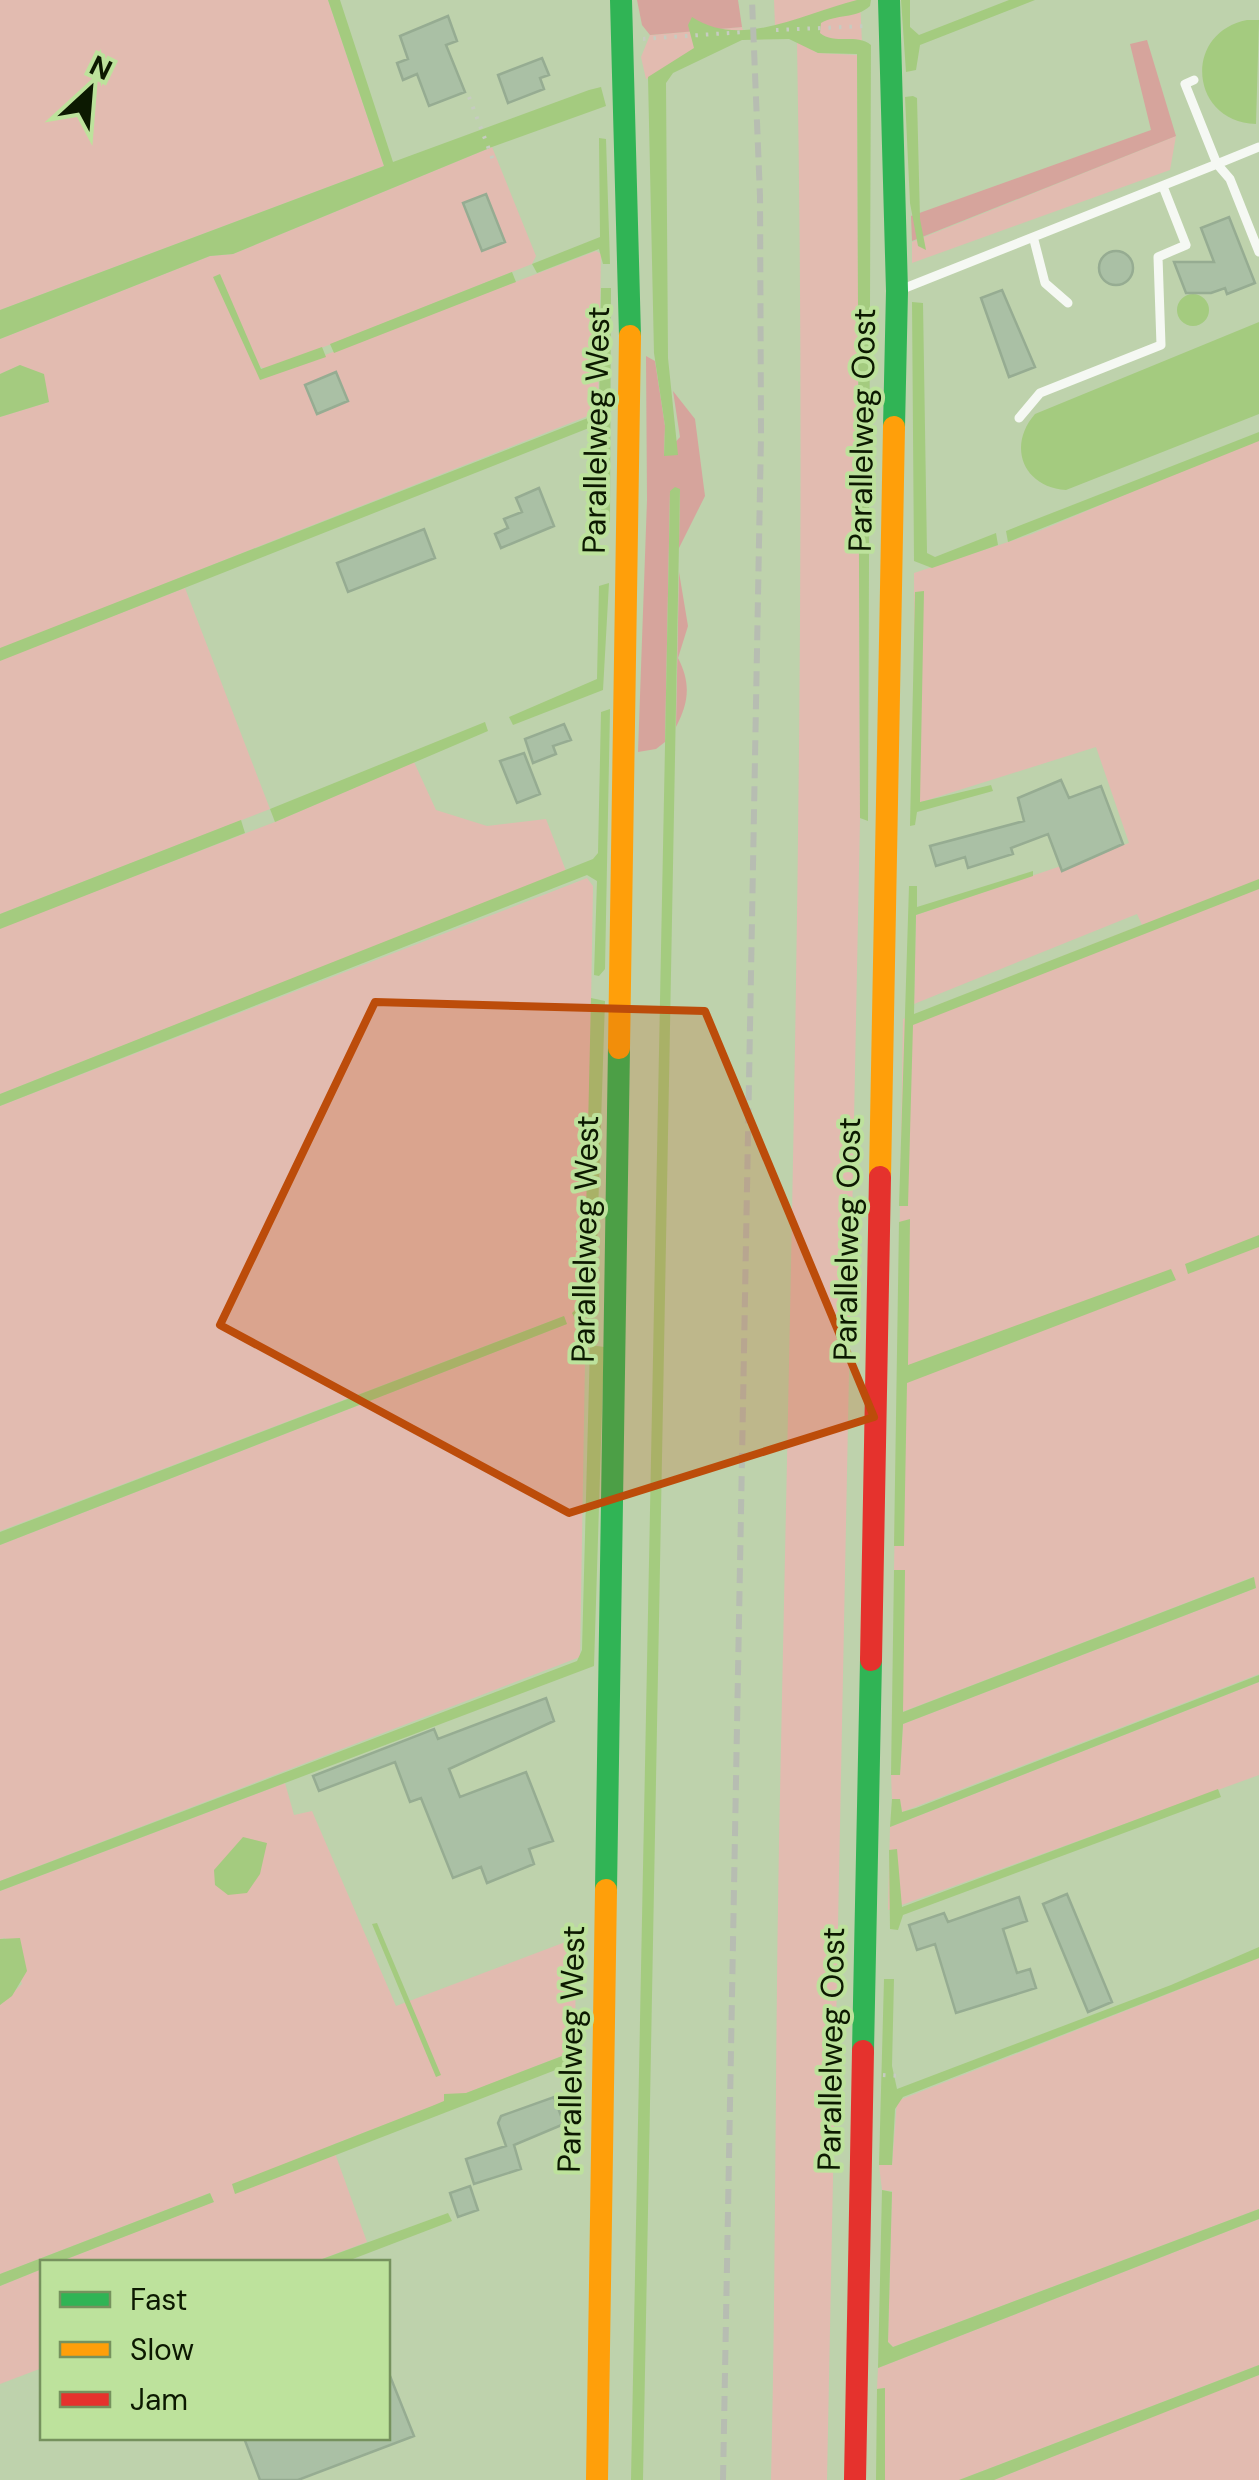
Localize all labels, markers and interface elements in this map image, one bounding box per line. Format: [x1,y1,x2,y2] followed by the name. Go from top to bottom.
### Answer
[40,40,140,140] north arrow
[83,47,118,89] text: N
[573,306,619,554] street label: Parallelweg West
[839,308,885,552] street label: Parallelweg Oost
[562,1115,608,1363] street label: Parallelweg West
[824,1117,870,1361] street label: Parallelweg Oost
[548,1925,594,2173] street label: Parallelweg West
[808,1927,854,2171] street label: Parallelweg Oost
[40,2260,390,2440] legend
[130,2280,188,2319] text: Fast
[130,2330,194,2369] text: Slow
[130,2380,188,2419] text: Jam

